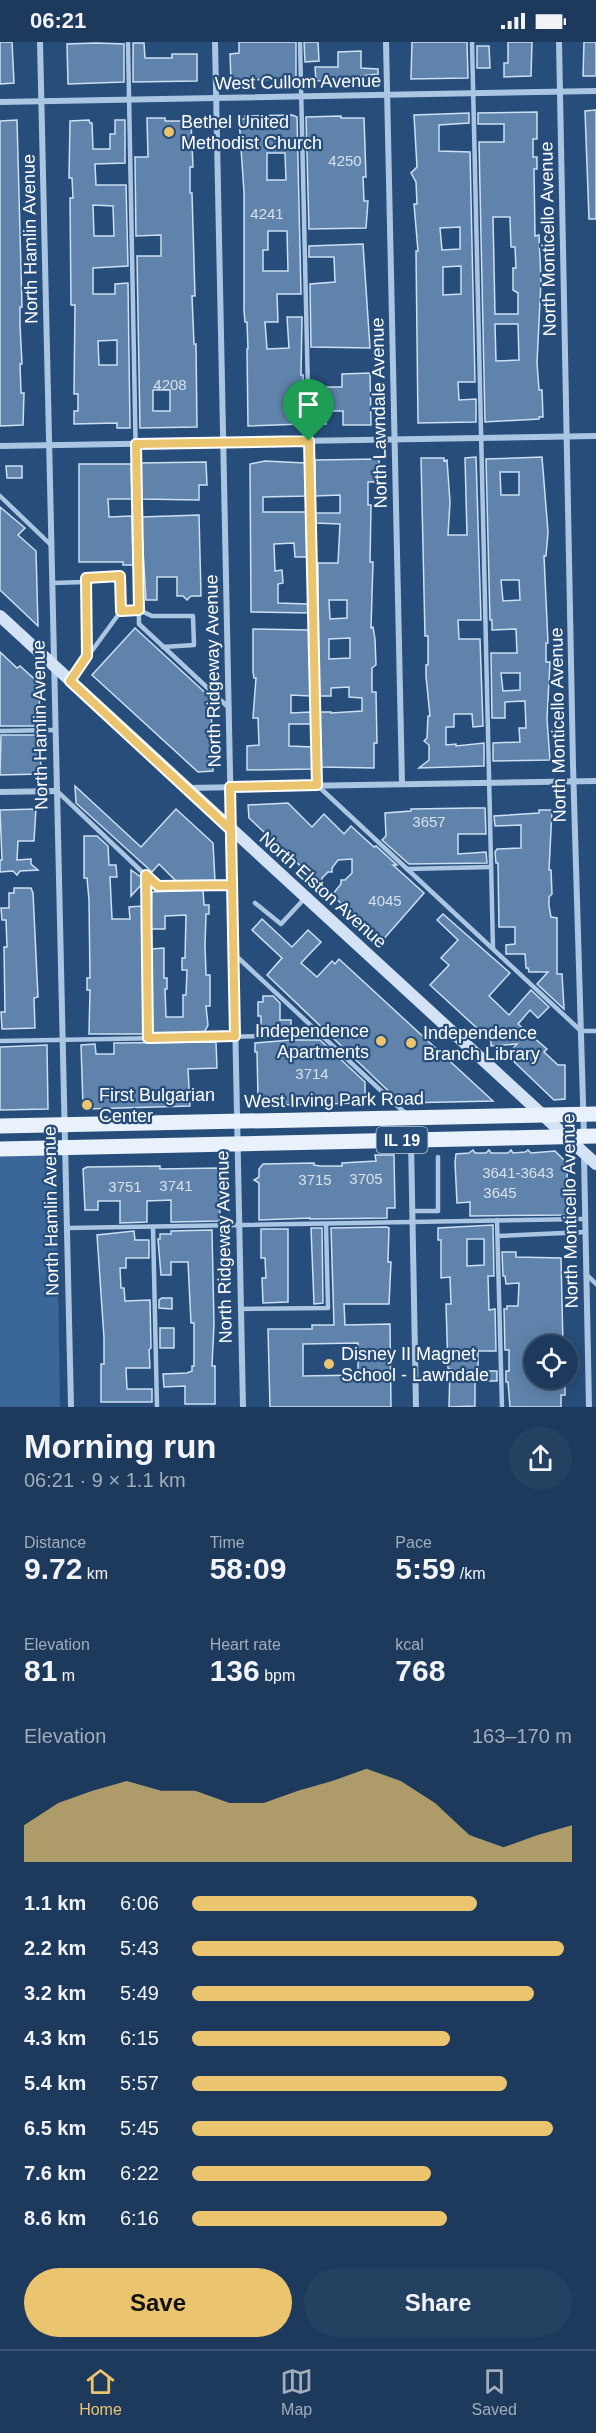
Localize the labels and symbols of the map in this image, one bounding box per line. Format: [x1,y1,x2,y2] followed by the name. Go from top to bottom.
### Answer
[215,71,381,93] street label: West Cullom Avenue
[181,112,322,153] place label: Bethel United Methodist Church
[162,125,176,139] marker: Bethel United Methodist Church
[536,141,560,337] street label: North Monticello Avenue
[328,152,362,169] house number: 4250
[19,154,41,324] street label: North Hamlin Avenue
[250,205,284,222] house number: 4241
[367,317,391,509] street label: North Lawndale Avenue
[153,376,187,393] house number: 4208
[283,379,334,441] pin
[201,574,225,768] street label: North Ridgeway Avenue
[546,627,570,823] street label: North Monticello Avenue
[29,640,51,810] street label: North Hamlin Avenue
[412,813,446,830] house number: 3657
[255,828,391,952] street label: North Elston Avenue
[368,892,402,909] house number: 4045
[255,1021,369,1062] place label: Independence Apartments
[423,1023,540,1064] place label: Independence Branch Library
[374,1034,388,1048] marker: Independence Apartments
[404,1036,418,1050] marker: Independence Branch Library
[295,1065,329,1082] house number: 3714
[99,1085,215,1126] place label: First Bulgarian Center
[244,1088,424,1112] street label: West Irving Park Road
[80,1098,94,1112] marker: First Bulgarian Center
[558,1113,582,1309] street label: North Monticello Avenue
[40,1126,62,1296] street label: North Hamlin Avenue
[376,1127,428,1153] road number: IL 19
[212,1150,236,1344] street label: North Ridgeway Avenue
[482,1164,554,1181] house number: 3641-3643
[349,1170,383,1187] house number: 3705
[298,1171,332,1188] house number: 3715
[159,1177,193,1194] house number: 3741
[108,1178,142,1195] house number: 3751
[483,1184,517,1201] house number: 3645
[341,1344,489,1385] place label: Disney II Magnet School - Lawndale
[322,1357,336,1371] marker: Disney II Magnet School - Lawndale

